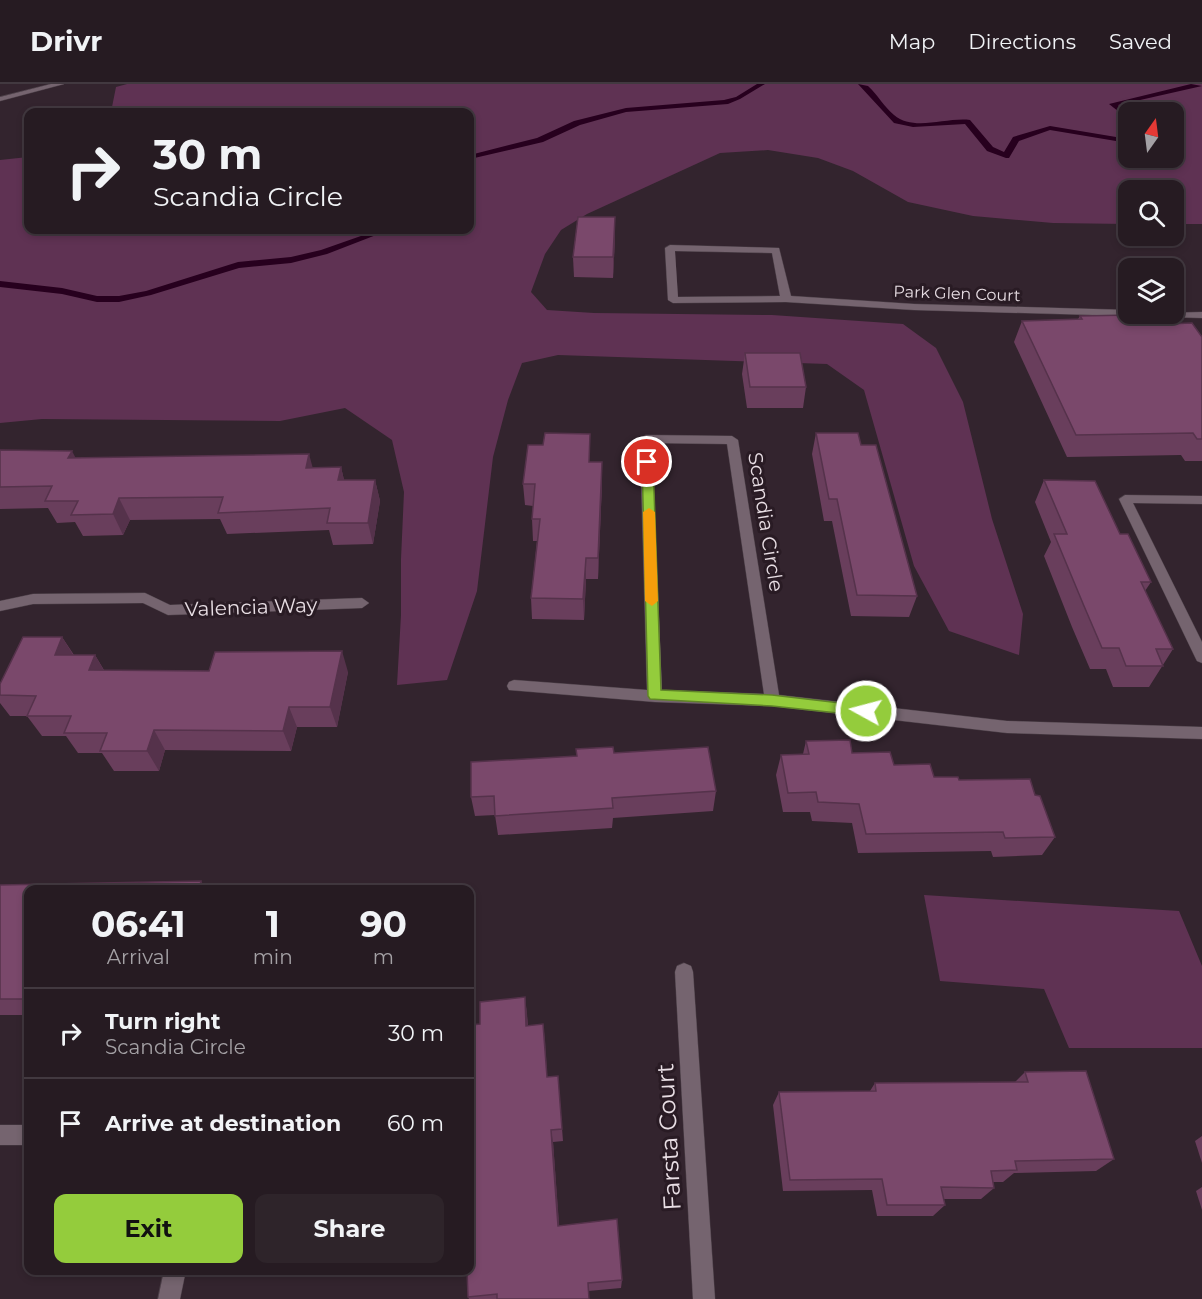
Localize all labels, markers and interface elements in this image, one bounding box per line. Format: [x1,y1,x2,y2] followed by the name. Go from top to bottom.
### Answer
[30,24,102,58] text: Drivr
[889,29,935,54] text: Map
[968,29,1076,54] text: Directions
[1109,29,1172,54] text: Saved
[1118,102,1184,168] north arrow
[1118,102,1184,324] map controls
[153,128,262,180] text: 30 m
[54,132,132,210] icon: right
[153,180,343,213] text: Scandia Circle
[1118,180,1184,246] button: search
[1118,258,1184,324] button: layers
[893,282,1021,305] street label: Park Glen Court
[621,436,672,487] pin
[630,445,663,478] icon: arrive
[743,451,789,593] street label: Scandia Circle
[184,593,318,621] street label: Valencia Way
[834,679,898,743] position arrow
[91,902,186,946] text: 06:41
[266,902,280,946] text: 1
[360,902,407,946] text: 90
[107,945,170,969] text: Arrival
[253,945,293,969] text: min
[373,945,394,969] text: m
[105,1008,220,1035] text: Turn right
[54,1017,87,1050] icon: right
[388,1020,444,1047] text: 30 m
[105,1035,246,1059] text: Scandia Circle
[650,1063,687,1211] street label: Farsta Court
[54,1107,87,1140] icon: arrive
[105,1110,341,1137] text: Arrive at destination
[387,1110,444,1137] text: 60 m
[54,1194,243,1263] button: Exit
[255,1194,444,1263] button: Share

